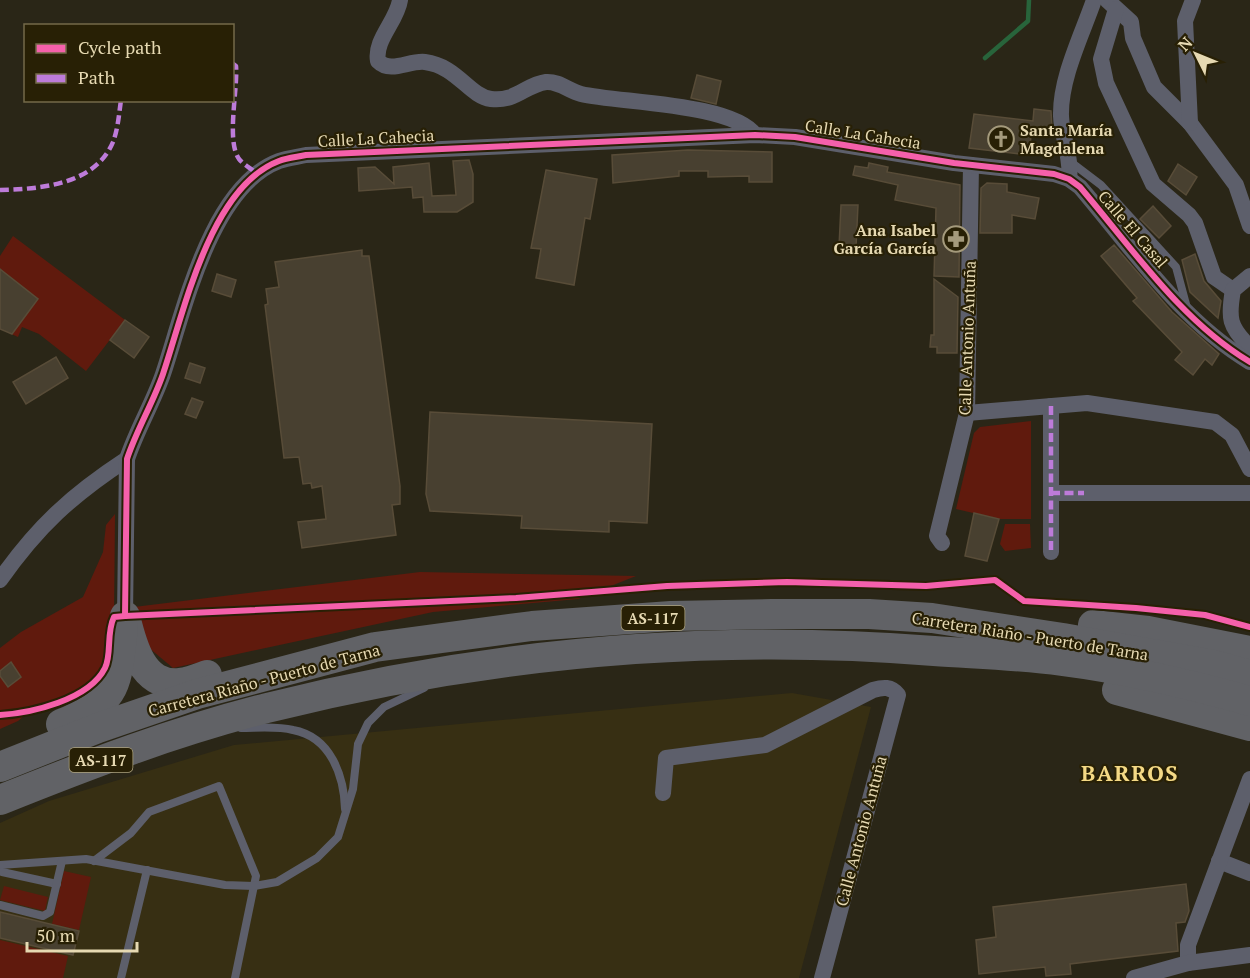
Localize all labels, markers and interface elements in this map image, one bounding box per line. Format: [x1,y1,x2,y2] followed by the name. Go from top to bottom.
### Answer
[24,24,234,102] legend
[1166,24,1226,84] north arrow
[1173,32,1197,56] text: N
[78,35,162,59] text: Cycle path
[78,65,115,89] text: Path
[804,114,922,154] street label: Calle La Cahecia
[1020,119,1113,159] place label: Santa María Magdalena
[317,124,435,152] street label: Calle La Cahecia
[986,124,1016,154] church icon: Santa María Magdalena
[1093,185,1173,273] street label: Calle El Casal
[833,219,936,259] place label: Ana Isabel García García
[941,224,971,254] pharmacy icon: Ana Isabel García García
[953,260,981,416] street label: Calle Antonio Antuña
[622,606,684,630] road number: AS-117
[910,606,1150,666] street label: Carretera Riaño - Puerto de Tarna
[146,638,382,722] street label: Carretera Riaño - Puerto de Tarna
[70,748,132,772] road number: AS-117
[830,753,892,909] street label: Calle Antonio Antuña
[1081,758,1179,787] district label: BARROS
[27,915,136,953] scale bar
[36,923,76,947] text: 50 m

